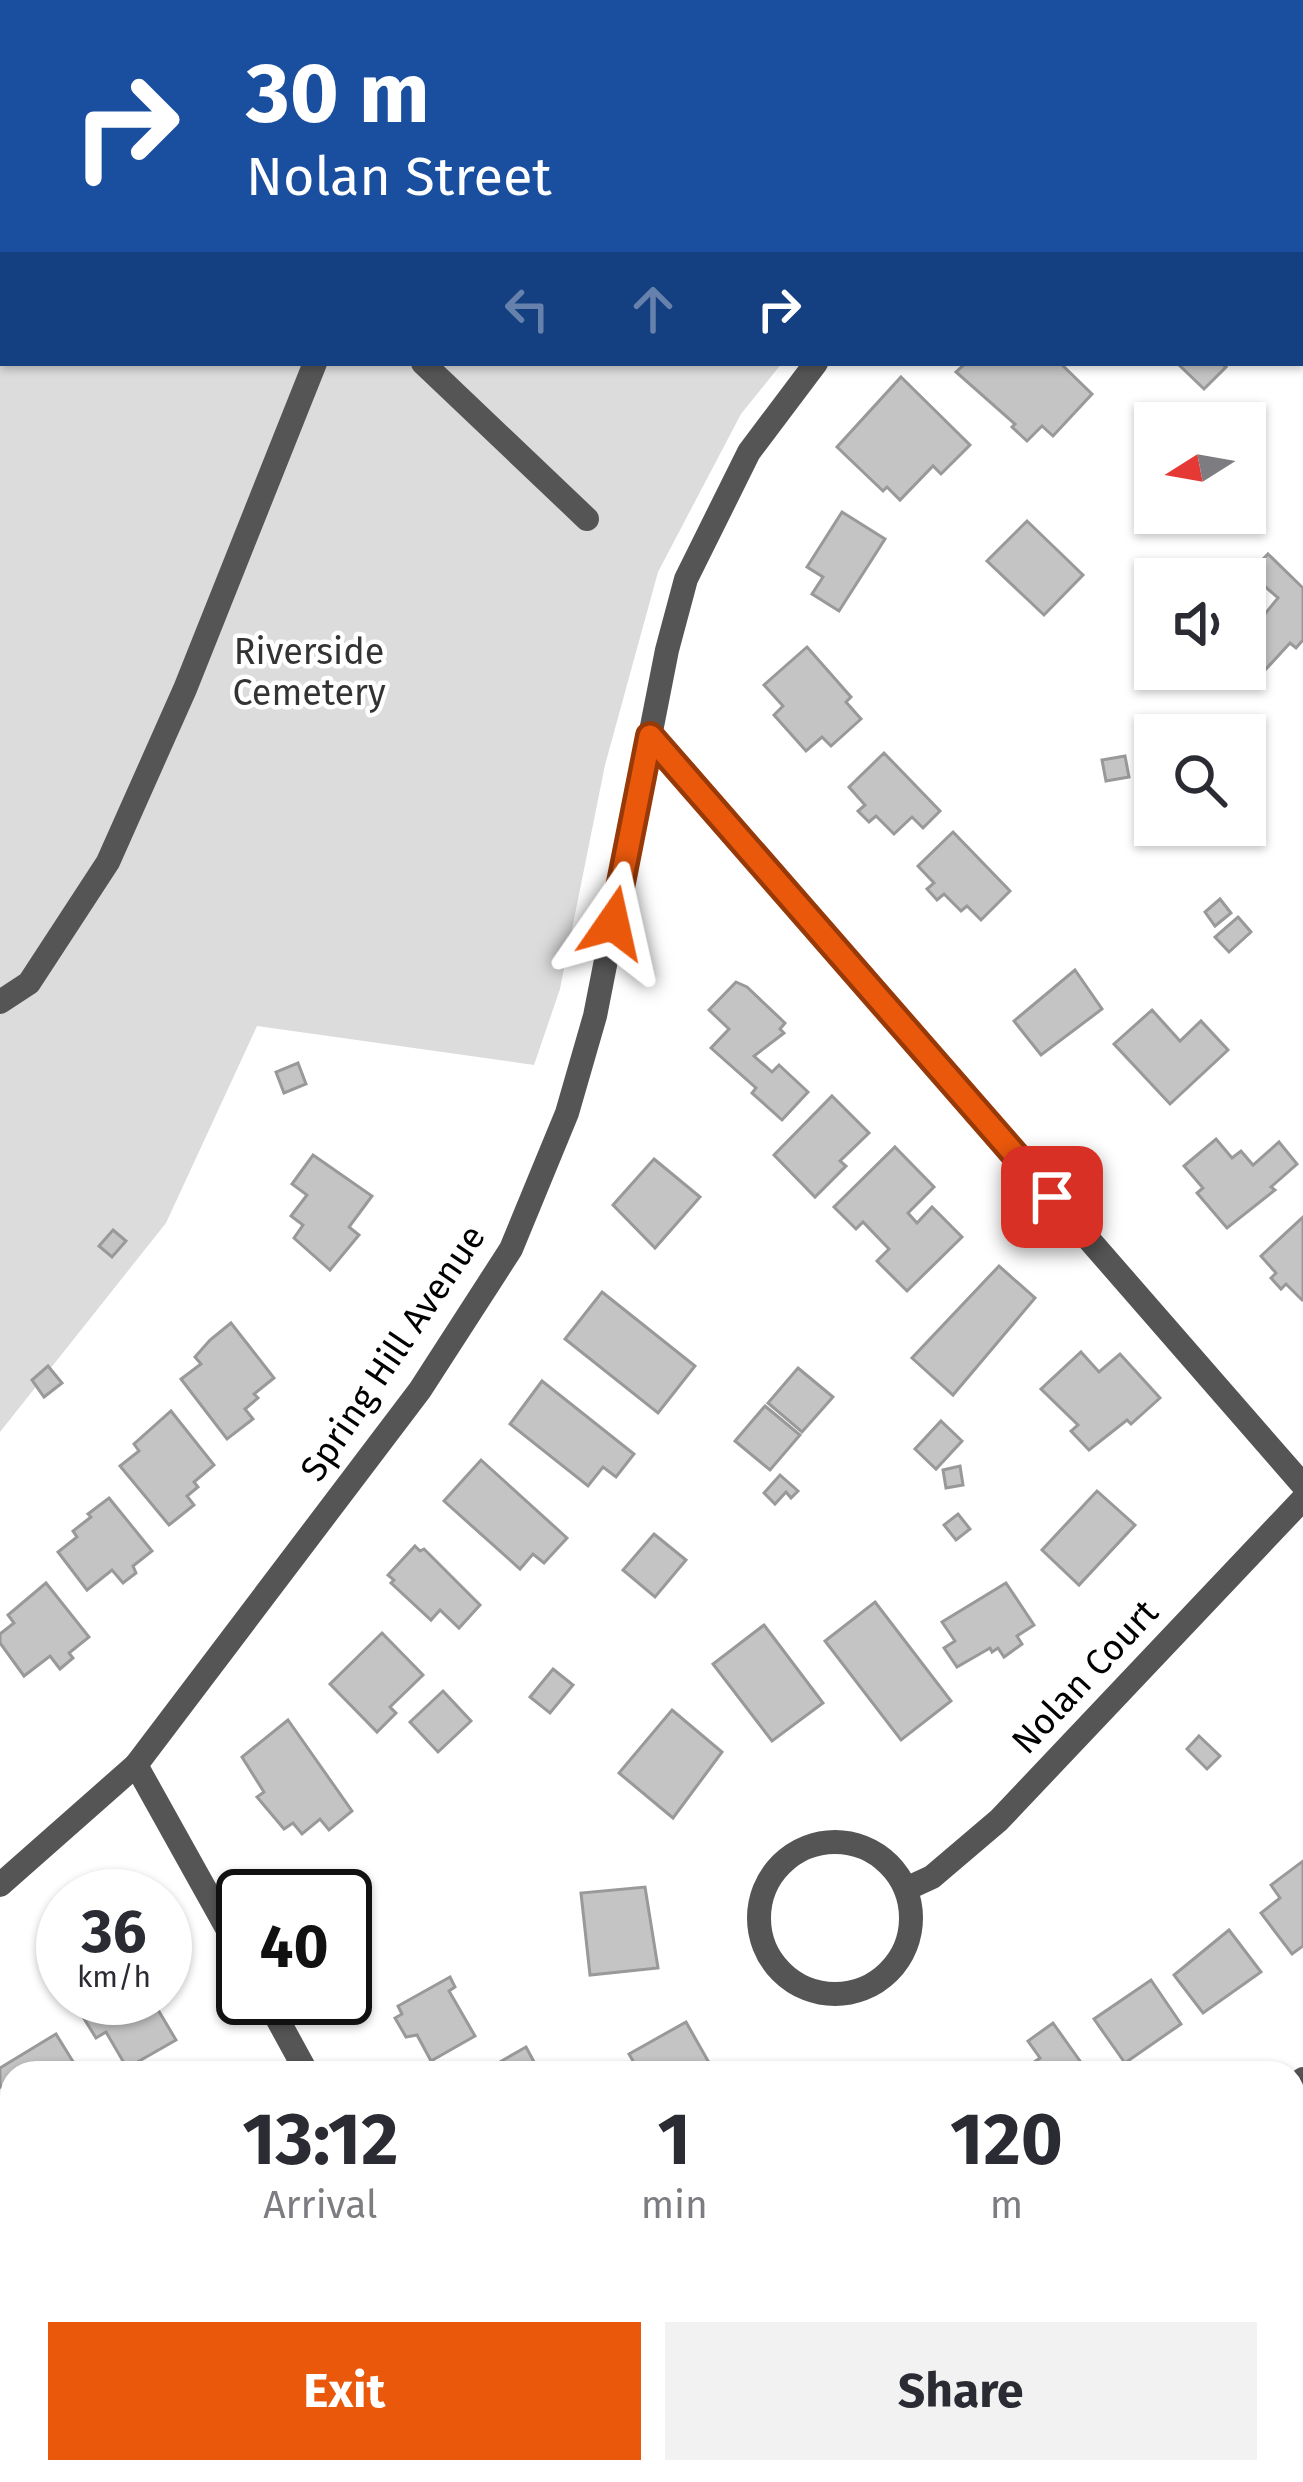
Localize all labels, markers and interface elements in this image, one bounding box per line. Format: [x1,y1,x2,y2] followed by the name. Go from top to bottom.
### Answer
[246,43,430,144] text: 30 m
[48,48,204,204] icon: right
[246,145,552,209] text: Nolan Street
[494,276,560,342] icon: left
[620,276,686,342] icon: ahead
[746,276,812,342] icon: right
[1134,402,1266,534] north arrow
[1134,402,1266,846] map controls
[1134,558,1266,690] button: sound
[232,630,386,715] park label: Riverside Cemetery
[1134,714,1266,846] button: search
[550,860,676,986] position arrow
[1001,1146,1103,1248] pin
[1019,1164,1085,1230] icon: arrive
[291,1217,495,1489] street label: Spring Hill Avenue
[1003,1591,1167,1763] street label: Nolan Court
[216,1869,372,2025] speed limit sign: 40
[81,1896,147,1968] text: 36
[77,1959,151,1995] text: km/h
[242,2097,398,2183] text: 13:12
[658,2097,691,2183] text: 1
[950,2097,1063,2183] text: 120
[263,2182,377,2228] text: Arrival
[641,2182,708,2228] text: min
[990,2182,1023,2228] text: m
[48,2322,641,2460] button: Exit
[665,2322,1257,2460] button: Share

